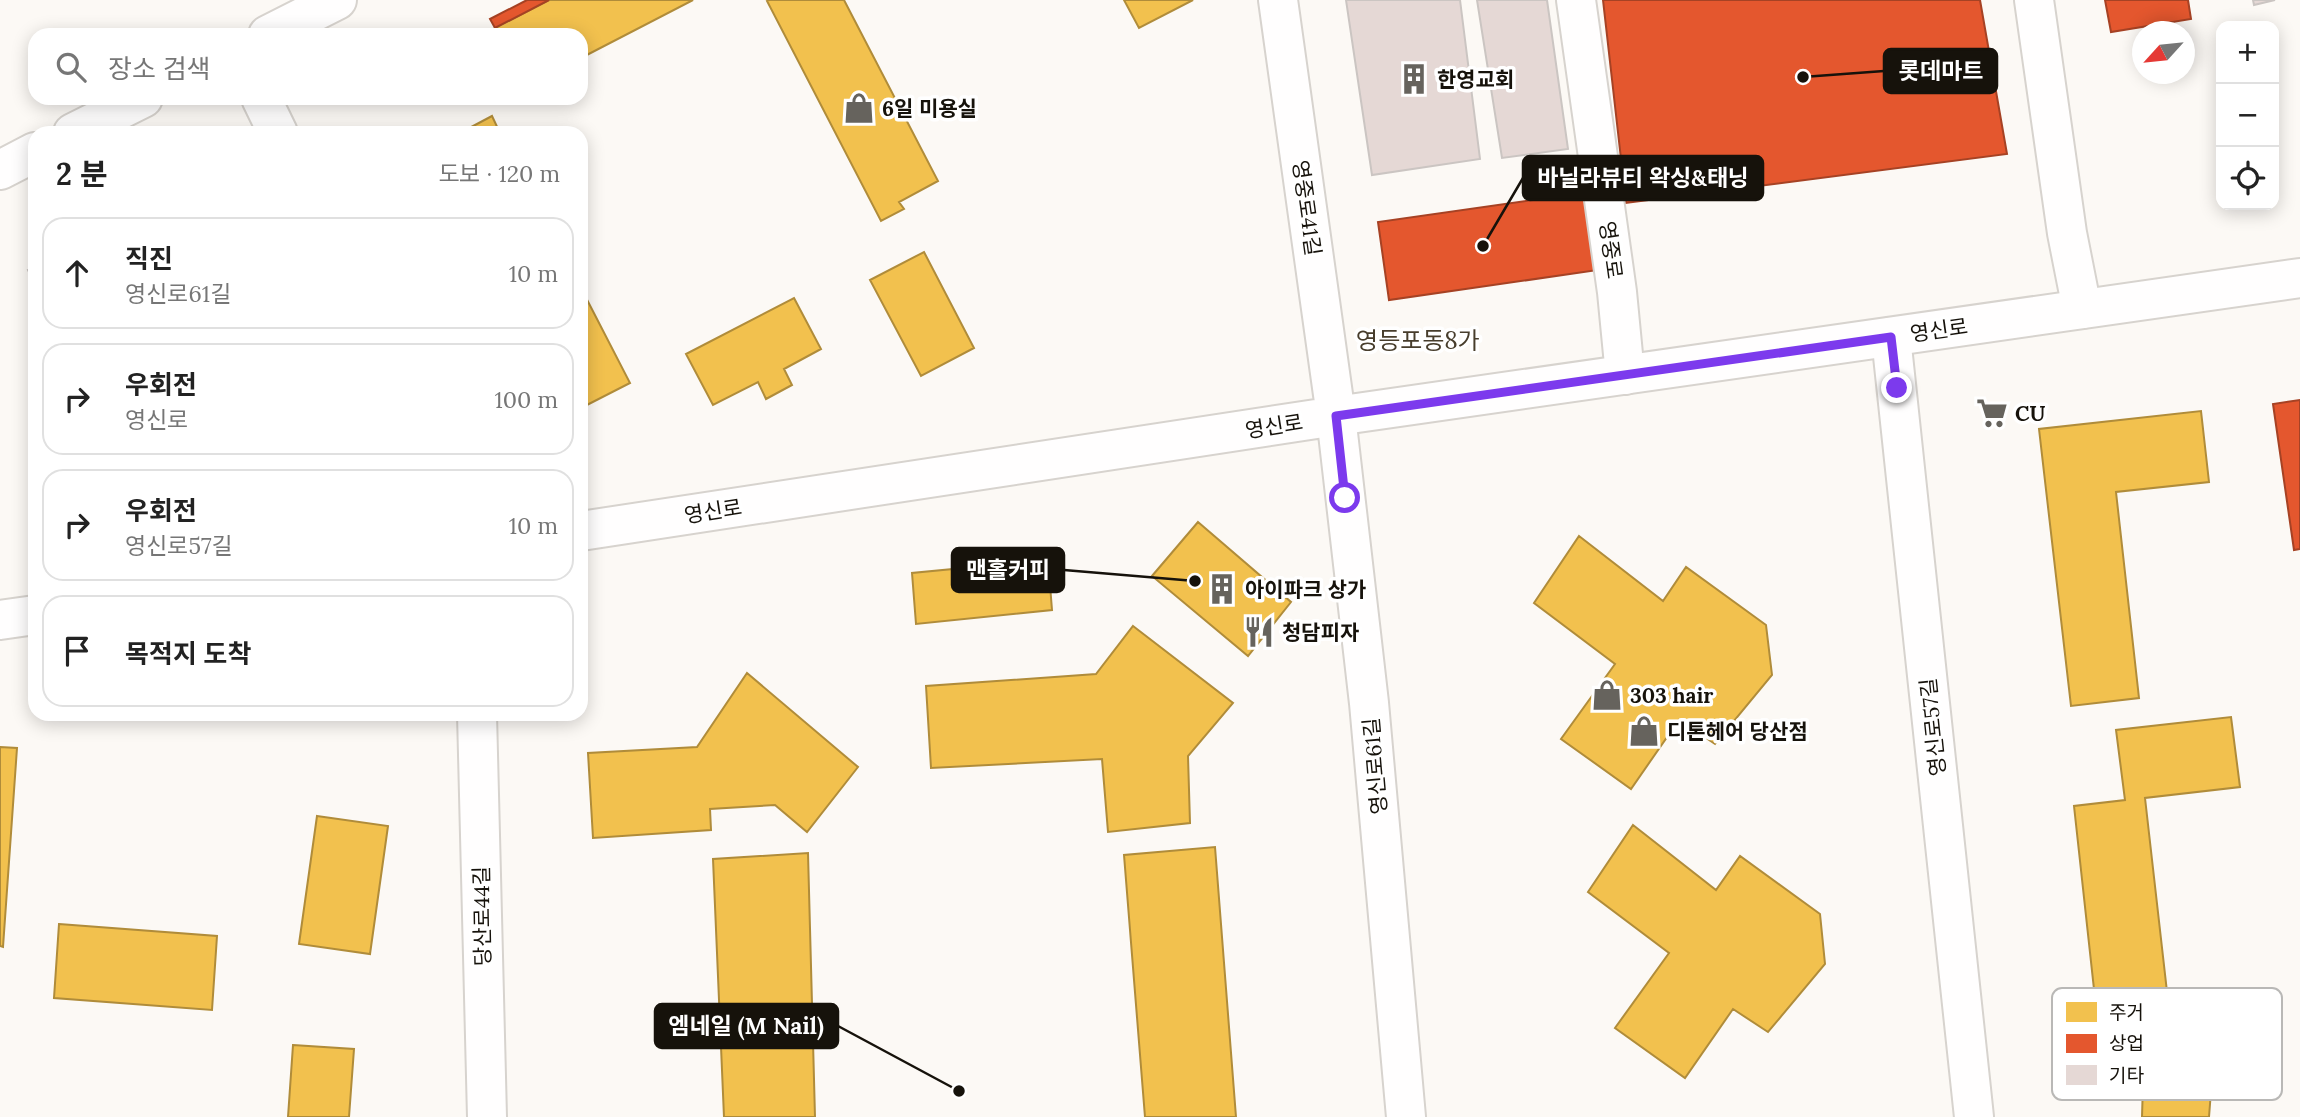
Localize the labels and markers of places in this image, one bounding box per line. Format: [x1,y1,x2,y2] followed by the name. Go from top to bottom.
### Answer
[1884,49,1997,93] callout: 롯데마트
[1397,62,1431,96] building icon: 한영교회
[1437,66,1514,93] place label: 한영교회
[842,91,876,125] shop icon: 6일 미용실
[882,95,977,122] place label: 6일 미용실
[1523,156,1763,200] callout: 바닐라뷰티 왁싱&태닝
[1975,396,2009,430] supermarket icon: CU
[2015,400,2045,427] place label: CU
[952,548,1064,592] callout: 맨홀커피
[1205,572,1239,606] building icon: 아이파크 상가
[1245,576,1366,603] place label: 아이파크 상가
[1242,615,1276,649] restaurant icon: 청담피자
[1282,619,1359,646] place label: 청담피자
[1590,678,1624,712] shop icon: 303 hair
[1630,682,1713,709] place label: 303 hair
[1627,714,1661,748] shop icon: 디톤헤어 당산점
[1667,718,1808,745] place label: 디톤헤어 당산점
[655,1004,838,1048] callout: 엠네일 (M Nail)

